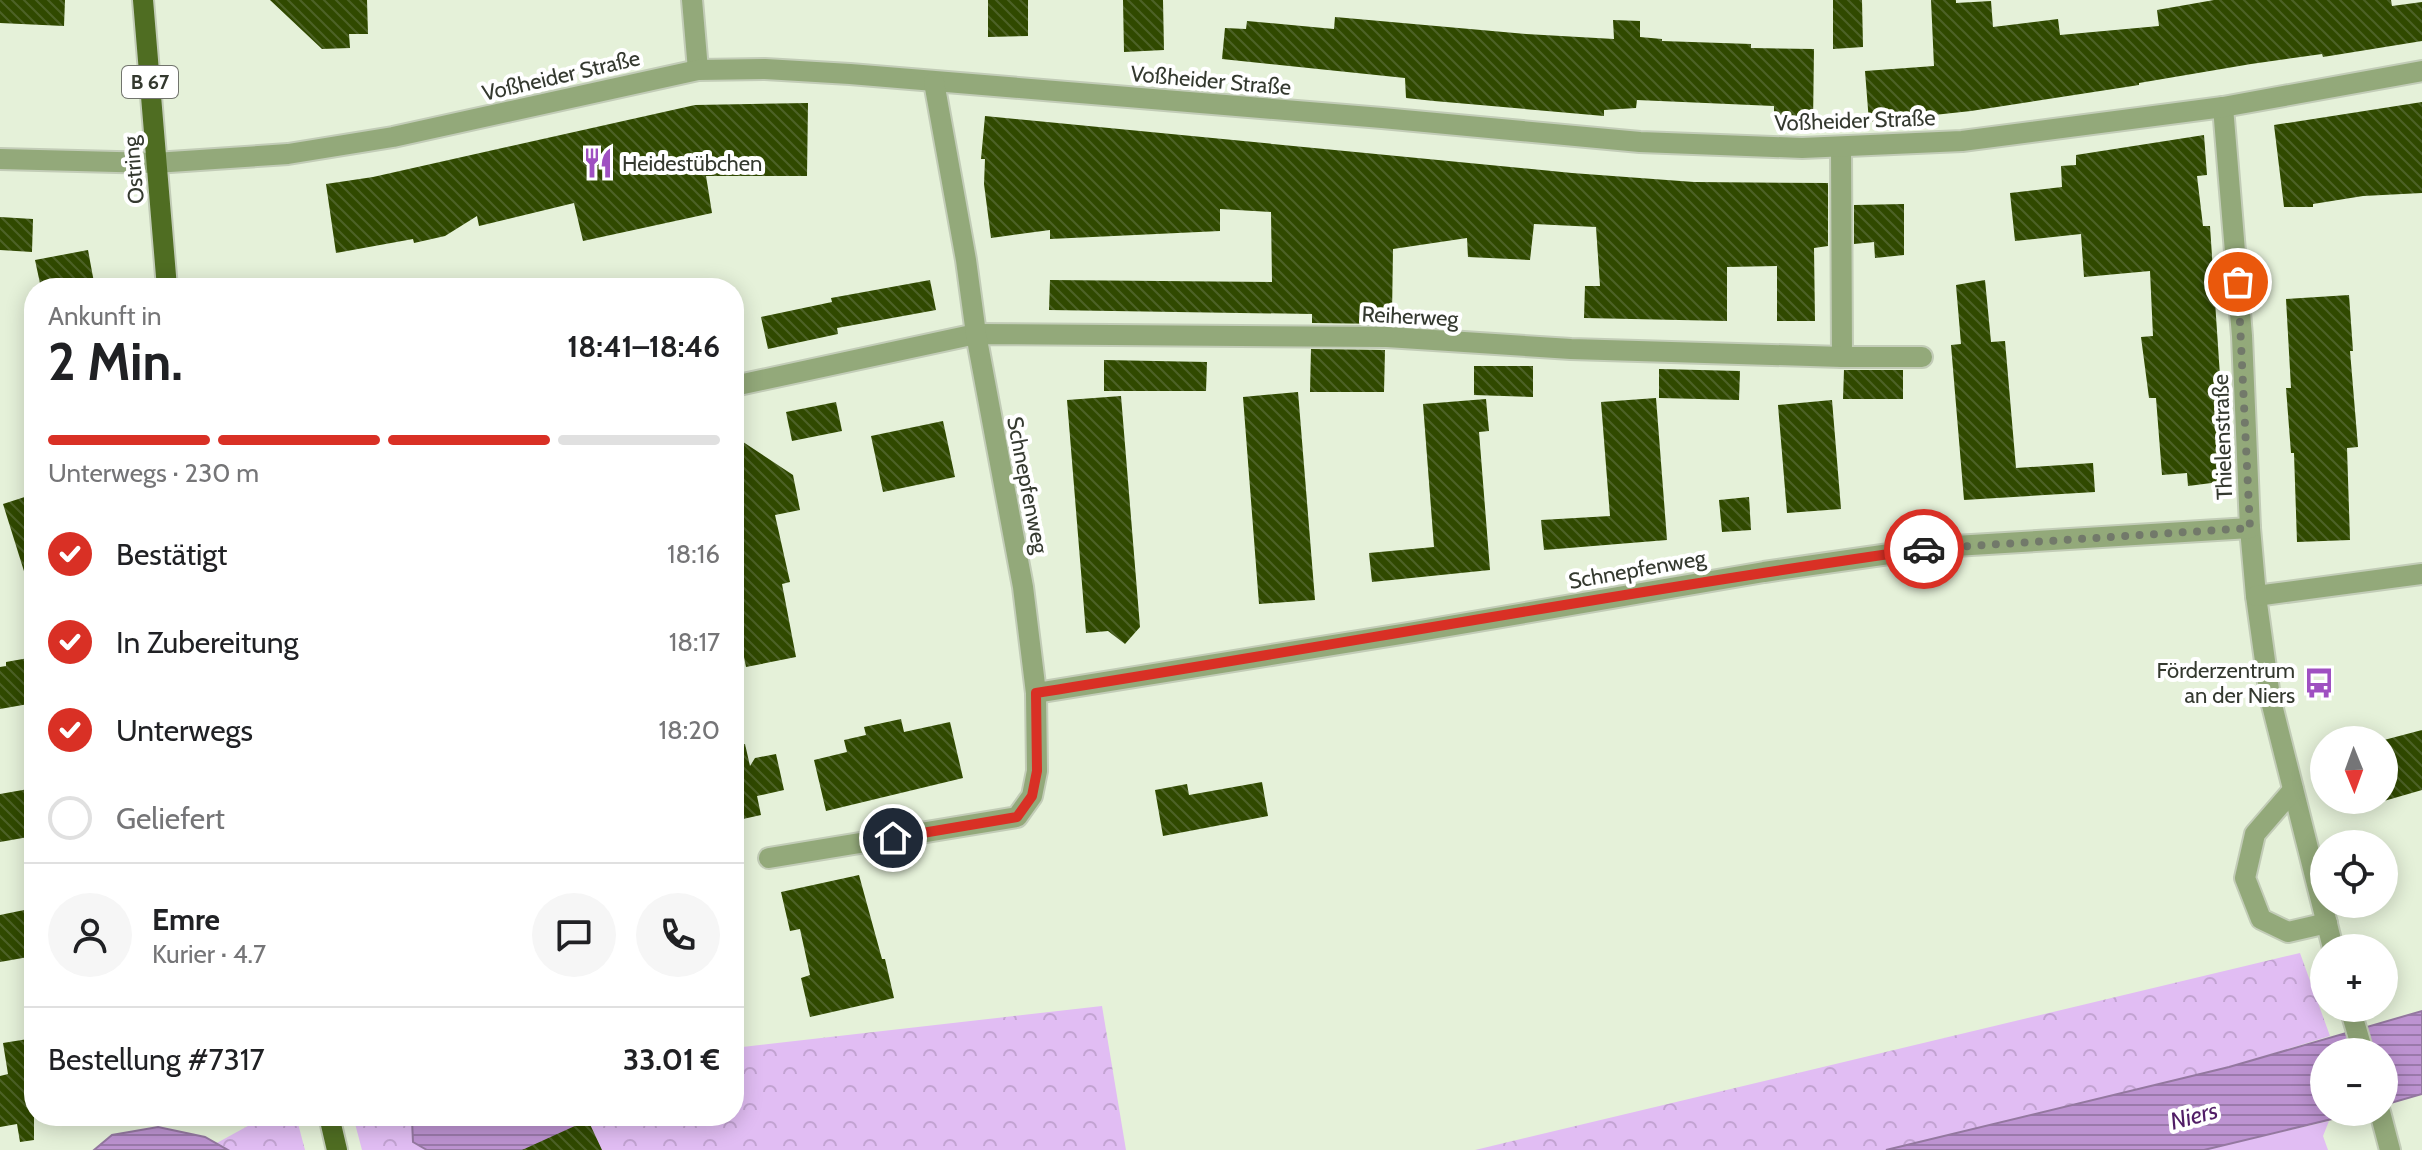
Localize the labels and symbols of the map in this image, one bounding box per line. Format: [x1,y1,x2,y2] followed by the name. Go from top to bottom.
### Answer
[480,44,643,107] street label: Voßheider Straße
[1130,60,1292,101] street label: Voßheider Straße
[122,66,178,98] road number: B 67
[1774,104,1936,137] street label: Voßheider Straße
[117,134,150,205] street label: Ostring
[581,146,615,180] restaurant icon: Heidestübchen
[622,150,762,177] place label: Heidestübchen
[2204,248,2272,316] pin
[1361,300,1460,333] street label: Reiherweg
[2207,374,2238,500] street label: Thielenstraße
[1001,414,1054,557] street label: Schnepfenweg
[1884,509,1964,589] courier
[1566,544,1709,595] street label: Schnepfenweg
[2157,657,2295,709] place label: Förderzentrum an der Niers
[2302,666,2336,700] bus stop icon: Förderzentrum an der Niers
[2310,726,2398,814] north arrow
[859,804,927,872] pin
[2167,1095,2221,1136] water label: Niers

